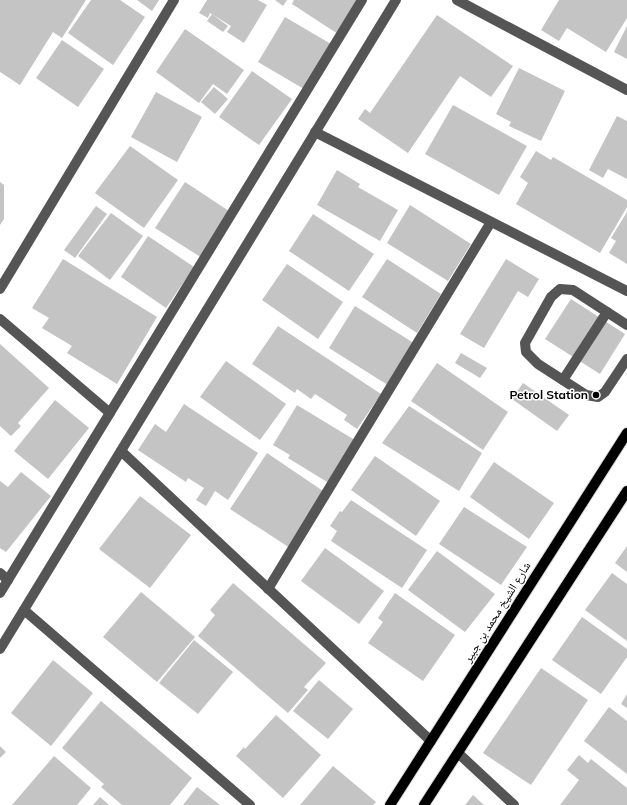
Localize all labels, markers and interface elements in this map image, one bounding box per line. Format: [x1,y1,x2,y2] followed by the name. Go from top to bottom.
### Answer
[509,387,588,402] place label: Petrol Station
[591,390,601,400] marker: Petrol Station
[459,559,535,666] street label: شارع الشيخ محمد بن جبير

